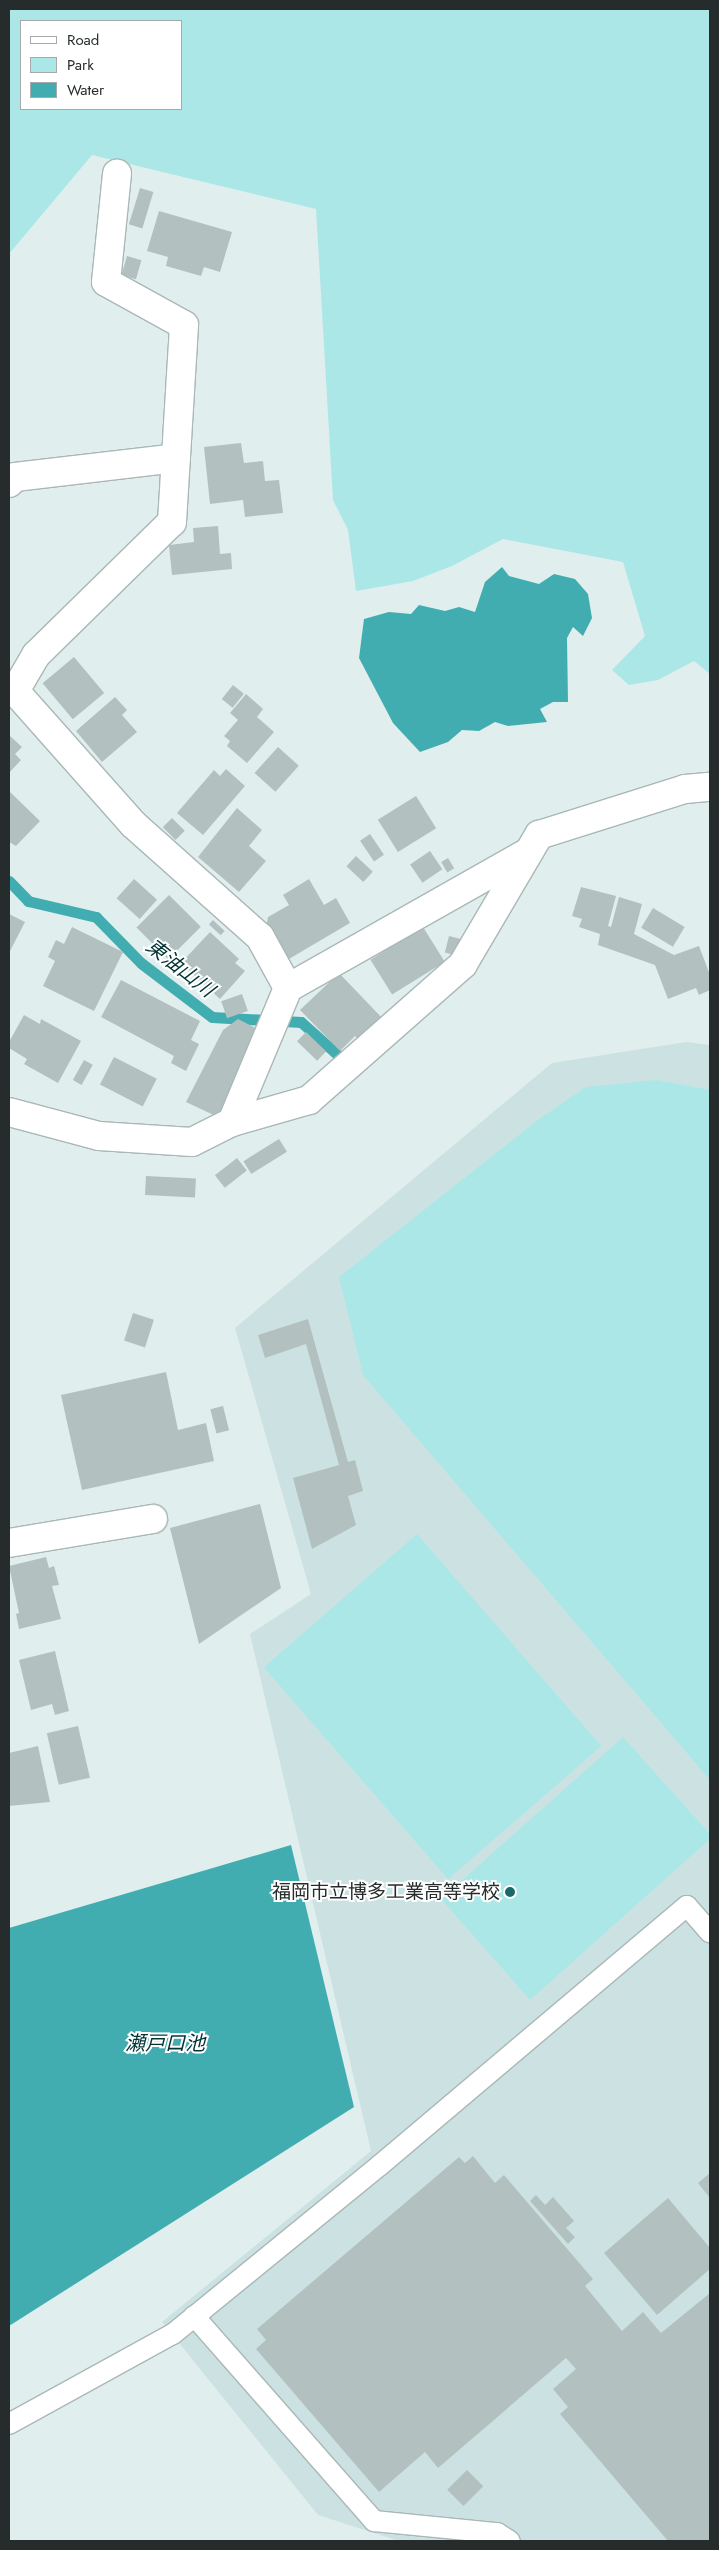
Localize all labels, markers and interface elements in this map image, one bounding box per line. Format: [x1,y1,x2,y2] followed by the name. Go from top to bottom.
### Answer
[20,20,182,110] legend
[67,29,99,51] text: Road
[67,54,94,76] text: Park
[67,79,104,101] text: Water
[141,934,219,1002] water label: 東油山川
[272,1881,500,1903] place label: 福岡市立博多工業高等学校
[504,1886,516,1898] marker: 福岡市立博多工業高等学校
[125,2031,205,2055] water label: 瀬戸口池

